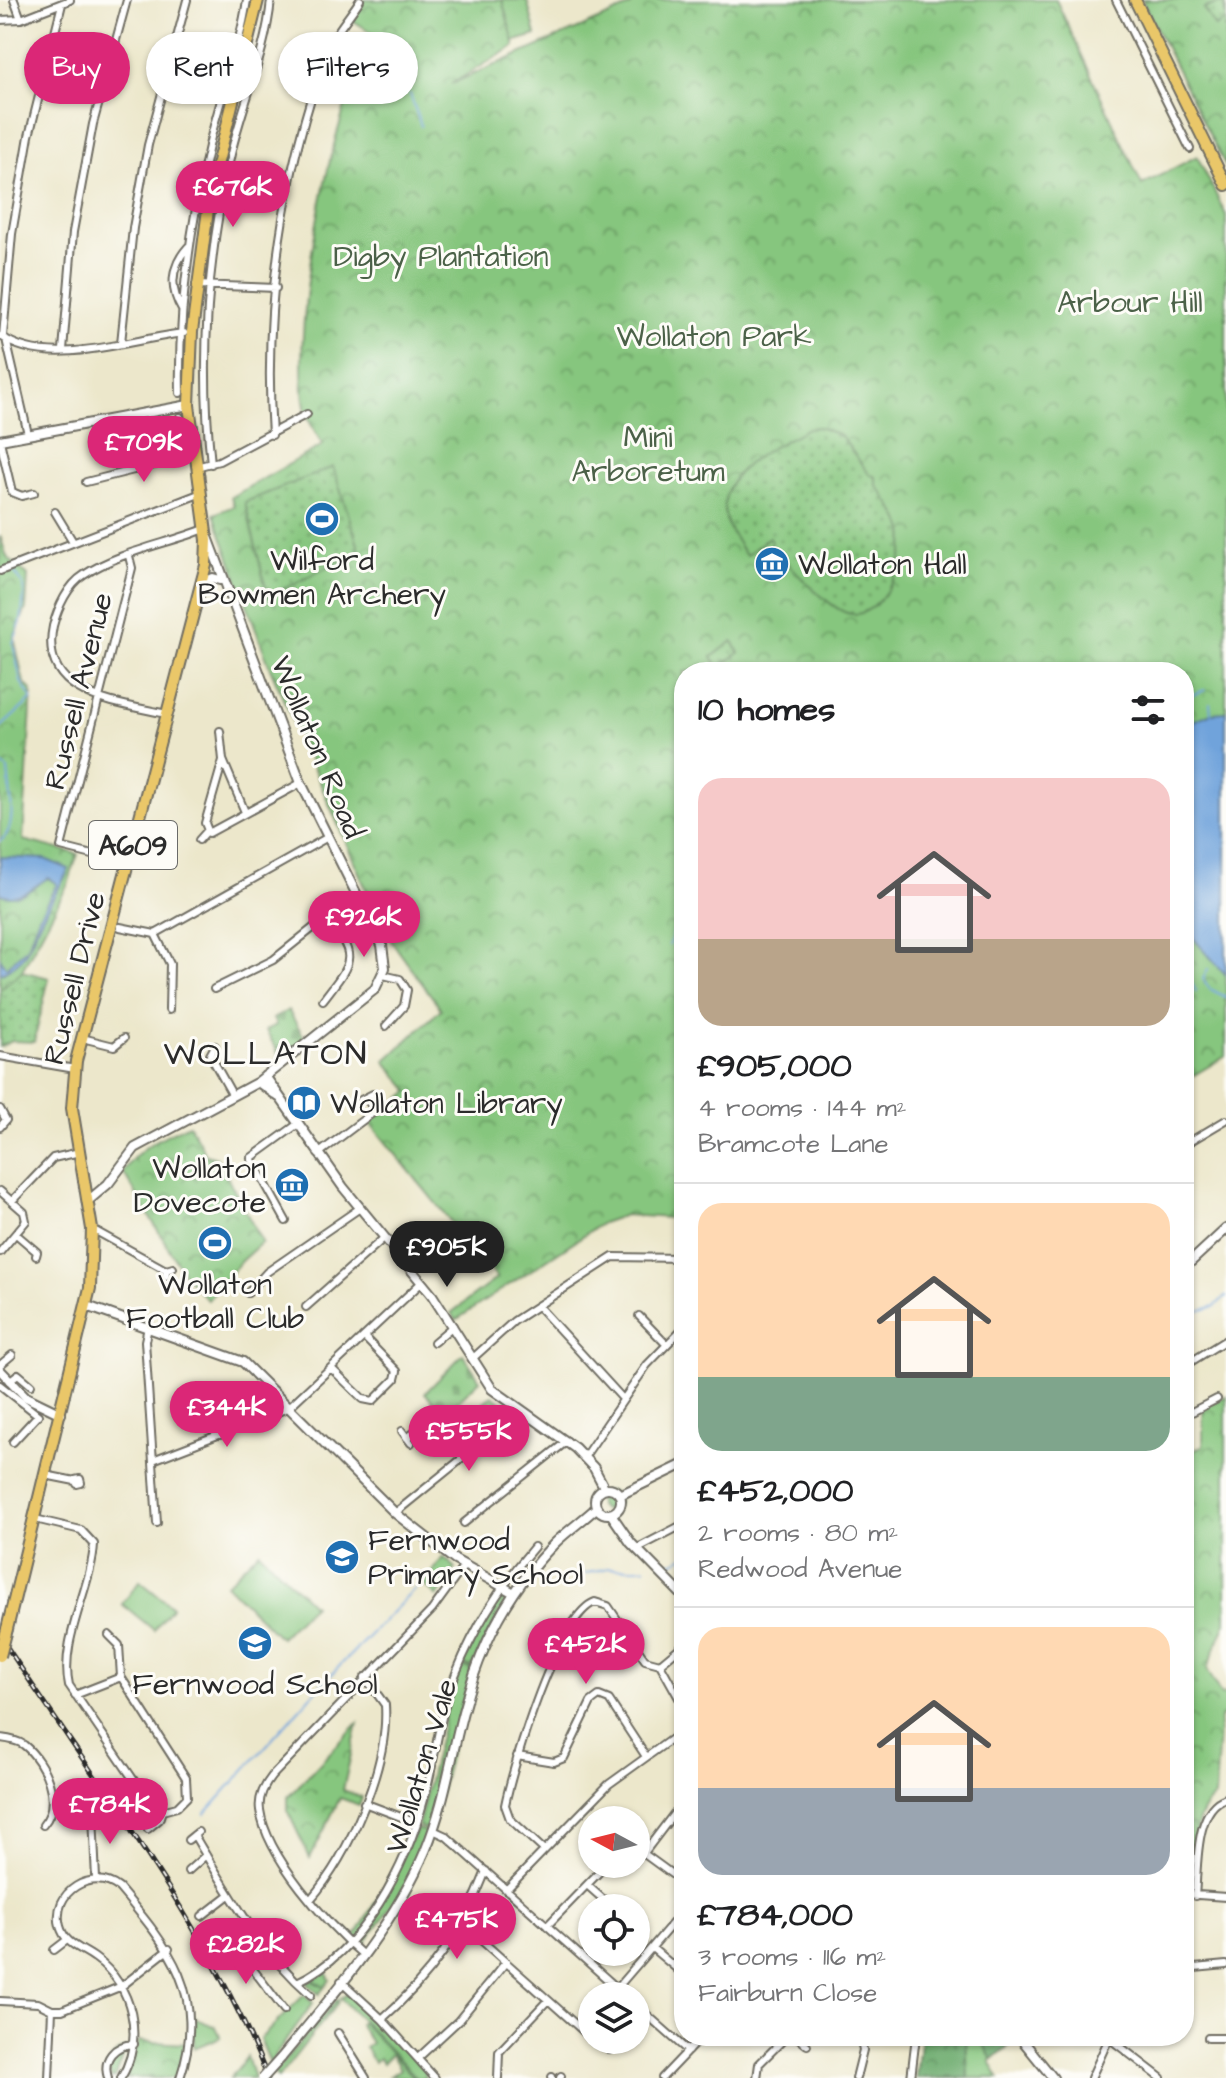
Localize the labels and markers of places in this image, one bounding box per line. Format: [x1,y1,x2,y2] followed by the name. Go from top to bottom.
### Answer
[177,161,289,229] pin: £676K
[88,416,200,484] pin: £709K
[303,500,341,538] sports icon: Wilford Bowmen Archery
[198,540,446,617] place label: Wilford Bowmen Archery
[798,544,967,586] place label: Wollaton Hall
[753,545,791,583] museum icon: Wollaton Hall
[308,891,420,959] pin: £926K
[330,1083,563,1126] place label: Wollaton Library
[285,1084,323,1122] library icon: Wollaton Library
[134,1148,266,1224] place label: Wollaton Dovecote
[273,1166,311,1204] museum icon: Wollaton Dovecote
[391,1221,503,1289] pin: £905K
[196,1224,234,1262] sports icon: Wollaton Football Club
[126,1264,304,1340] place label: Wollaton Football Club
[171,1381,283,1449] pin: £344K
[413,1405,525,1473] pin: £555K
[368,1520,583,1597] place label: Fernwood Primary School
[323,1538,361,1576] school or university icon: Fernwood Primary School
[530,1618,642,1686] pin: £452K
[236,1624,274,1662] school or university icon: Fernwood School
[132,1664,378,1706] place label: Fernwood School
[54,1778,166,1846] pin: £784K
[401,1893,513,1961] pin: £475K
[190,1918,302,1986] pin: £282K

